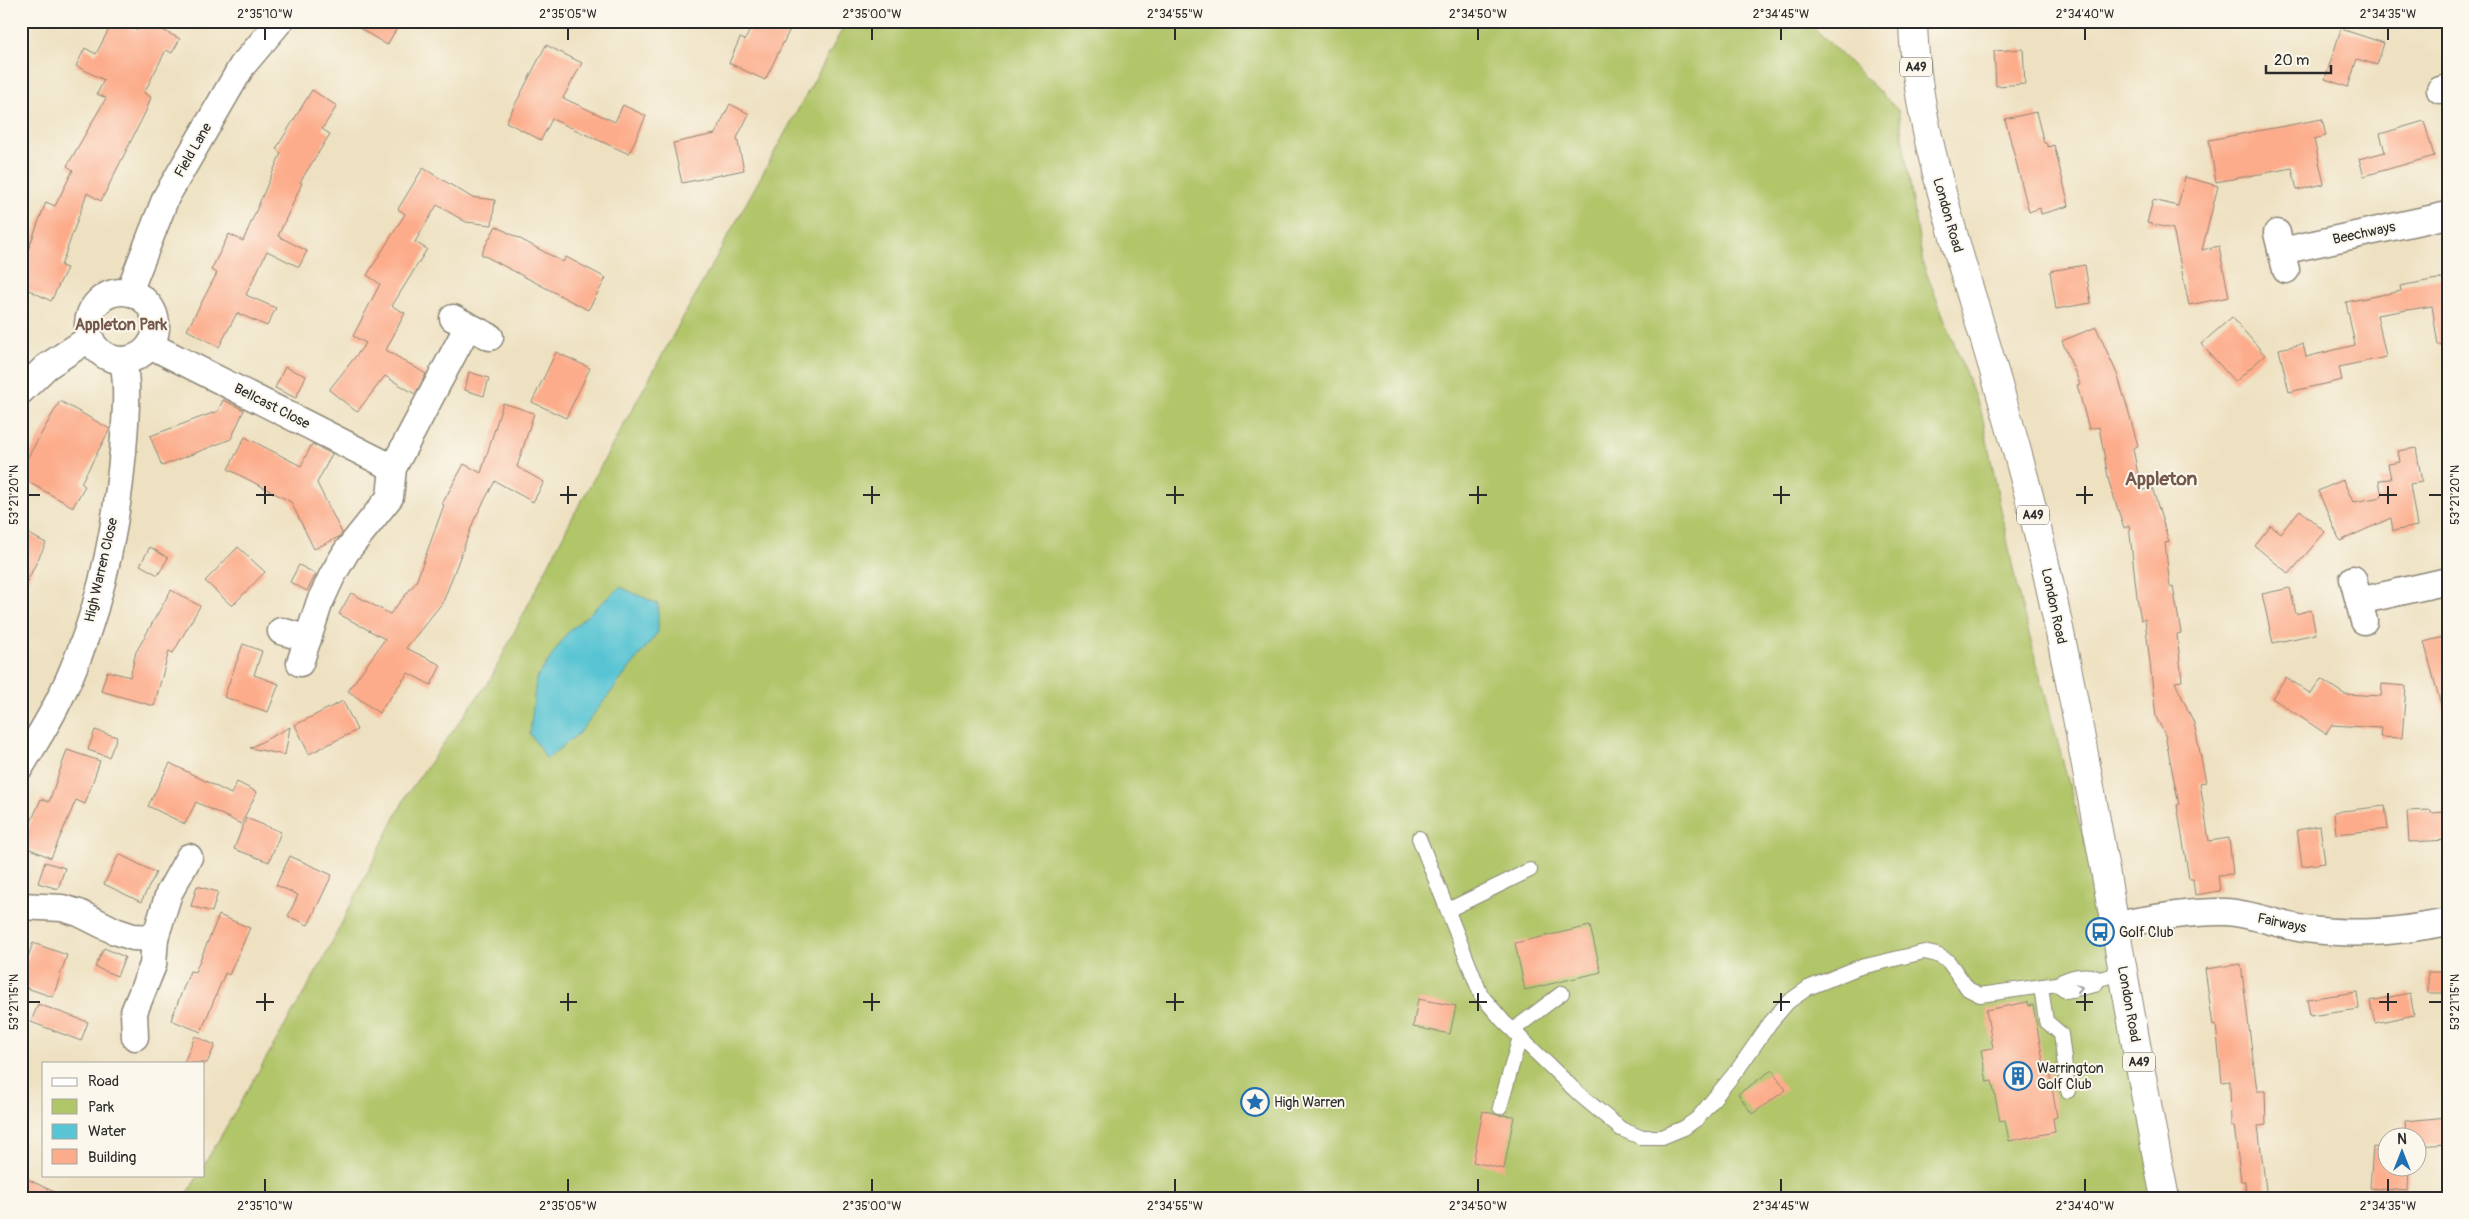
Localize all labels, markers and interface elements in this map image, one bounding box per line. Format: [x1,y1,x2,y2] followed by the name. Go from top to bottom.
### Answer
[237,7,293,22] text: 2°35'10"W
[539,7,597,22] text: 2°35'05"W
[842,7,902,22] text: 2°35'00"W
[1147,7,1203,22] text: 2°34'55"W
[1449,7,1507,22] text: 2°34'50"W
[1753,7,1809,22] text: 2°34'45"W
[2056,7,2114,22] text: 2°34'40"W
[2360,7,2416,22] text: 2°34'35"W
[2266,42,2332,74] scale bar
[2274,51,2309,70] text: 20 m
[1900,58,1932,76] road number: A49
[171,120,215,180] street label: Field Lane
[1929,176,1967,255] street label: London Road
[2331,218,2398,248] street label: Beechways
[75,315,168,335] district label: Appleton Park
[231,380,313,432] street label: Bellcast Close
[7,465,22,525] text: 53°21'20"N
[2448,465,2463,525] text: 53°21'20"N
[2125,467,2198,491] district label: Appleton
[2017,506,2049,524] road number: A49
[81,516,121,624] street label: High Warren Close
[2038,567,2070,646] street label: London Road
[2256,910,2309,937] street label: Fairways
[2085,917,2115,947] bus stop icon: Golf Club
[2119,924,2174,941] place label: Golf Club
[2114,965,2144,1044] street label: London Road
[7,974,22,1030] text: 53°21'15"N
[2448,974,2463,1030] text: 53°21'15"N
[2075,984,2083,994] one-way arrow
[2123,1052,2155,1072] road number: A49
[2037,1060,2104,1093] place label: Warrington Golf Club
[2003,1061,2033,1091] building icon: Warrington Golf Club
[42,1062,205,1176] legend
[88,1072,119,1091] text: Road
[1240,1087,1270,1117] place icon: High Warren
[1274,1094,1345,1111] place label: High Warren
[88,1098,115,1117] text: Park
[88,1122,127,1141] text: Water
[2376,1126,2426,1176] north arrow
[2397,1131,2407,1148] text: N
[88,1148,136,1167] text: Building
[237,1199,293,1214] text: 2°35'10"W
[539,1199,597,1214] text: 2°35'05"W
[842,1199,902,1214] text: 2°35'00"W
[1147,1199,1203,1214] text: 2°34'55"W
[1449,1199,1507,1214] text: 2°34'50"W
[1753,1199,1809,1214] text: 2°34'45"W
[2056,1199,2114,1214] text: 2°34'40"W
[2360,1199,2416,1214] text: 2°34'35"W

